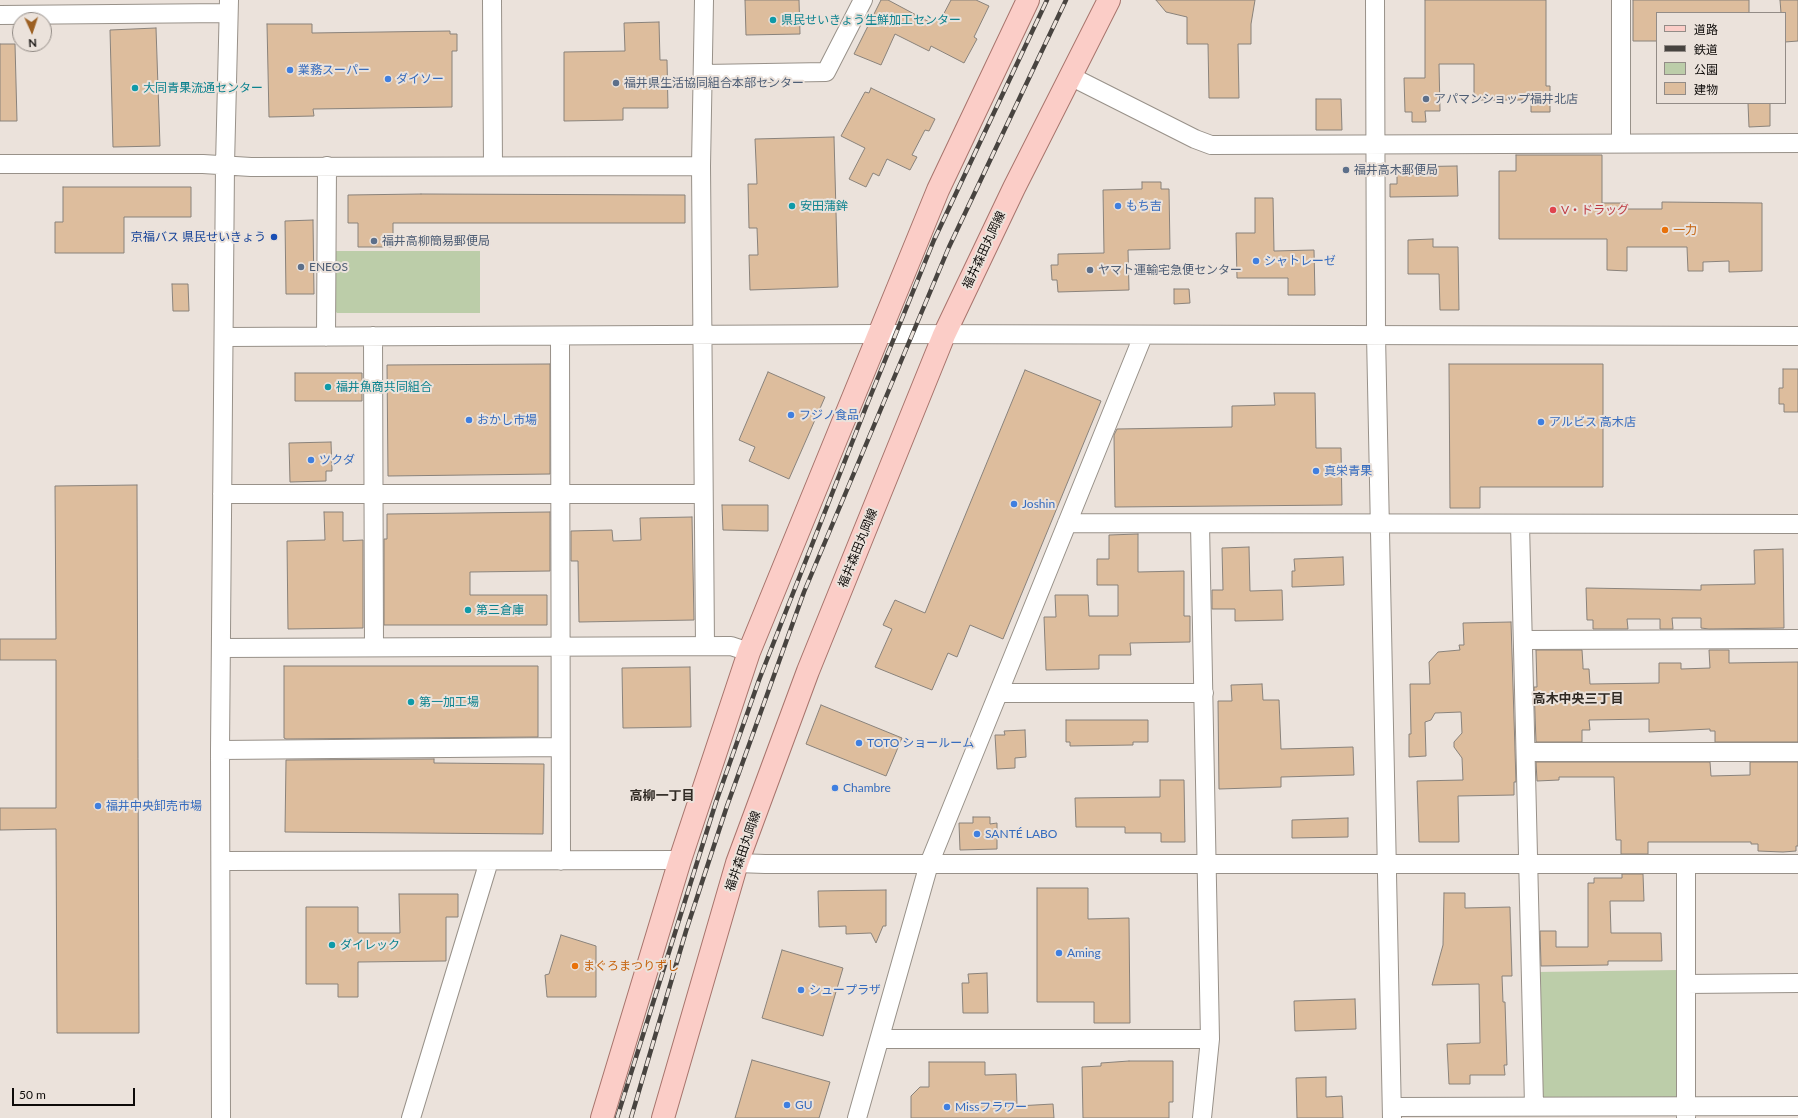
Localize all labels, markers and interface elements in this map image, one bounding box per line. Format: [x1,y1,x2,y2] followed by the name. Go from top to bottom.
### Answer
[12,12,52,52] north arrow
[1656,12,1786,104] legend
[781,13,961,27] place label: 県民せいきょう生鮮加工センター
[768,15,778,25] marker: 県民せいきょう生鮮加工センター
[1694,22,1718,37] text: 道路
[28,37,37,50] text: N
[1694,42,1718,57] text: 鉄道
[1694,62,1718,77] text: 公園
[298,63,370,77] place label: 業務スーパー
[285,65,295,75] marker: 業務スーパー
[396,72,444,86] place label: ダイソー
[383,74,393,84] marker: ダイソー
[624,76,804,90] place label: 福井県生活協同組合本部センター
[611,78,621,88] marker: 福井県生活協同組合本部センター
[143,81,263,95] place label: 大同青果流通センター
[1694,82,1718,97] text: 建物
[130,83,140,93] marker: 大同青果流通センター
[1434,92,1578,106] place label: アパマンショップ福井北店
[1421,94,1431,104] marker: アパマンショップ福井北店
[1354,163,1438,177] place label: 福井高木郵便局
[1341,165,1351,175] marker: 福井高木郵便局
[800,199,848,213] place label: 安田蒲鉾
[1126,199,1162,213] place label: もち吉
[787,201,797,211] marker: 安田蒲鉾
[1113,201,1123,211] marker: もち吉
[1561,203,1629,217] place label: V・ドラッグ
[1548,205,1558,215] marker: V・ドラッグ
[960,209,1008,291] street label: 福井森田丸岡線
[1673,223,1697,237] place label: 一力
[1660,225,1670,235] marker: 一力
[131,230,266,244] place label: 京福バス 県民せいきょう
[269,232,279,242] marker: 京福バス 県民せいきょう
[382,234,490,248] place label: 福井高柳簡易郵便局
[369,236,379,246] marker: 福井高柳簡易郵便局
[1264,254,1336,268] place label: シャトレーゼ
[1251,256,1261,266] marker: シャトレーゼ
[309,260,348,274] place label: ENEOS
[296,262,306,272] marker: ENEOS
[1098,263,1242,277] place label: ヤマト運輸宅急便センター
[1085,265,1095,275] marker: ヤマト運輸宅急便センター
[336,380,432,394] place label: 福井魚商共同組合
[323,382,333,392] marker: 福井魚商共同組合
[799,408,859,422] place label: フジノ食品
[786,410,796,420] marker: フジノ食品
[477,413,537,427] place label: おかし市場
[464,415,474,425] marker: おかし市場
[1549,415,1636,429] place label: アルビス 高木店
[1536,417,1546,427] marker: アルビス 高木店
[319,453,355,467] place label: ツクダ
[306,455,316,465] marker: ツクダ
[1324,464,1372,478] place label: 真栄青果
[1311,466,1321,476] marker: 真栄青果
[1022,497,1055,511] place label: Joshin
[1009,499,1019,509] marker: Joshin
[836,506,880,590] street label: 福井森田丸岡線
[476,603,524,617] place label: 第三倉庫
[463,605,473,615] marker: 第三倉庫
[1533,691,1623,707] district label: 高木中央三丁目
[419,695,479,709] place label: 第一加工場
[406,697,416,707] marker: 第一加工場
[867,736,974,750] place label: TOTO ショールーム
[854,738,864,748] marker: TOTO ショールーム
[843,781,891,795] place label: Chambre
[830,783,840,793] marker: Chambre
[630,788,694,804] district label: 高柳一丁目
[106,799,202,813] place label: 福井中央卸売市場
[93,801,103,811] marker: 福井中央卸売市場
[723,809,763,893] street label: 福井森田丸岡線
[985,827,1057,841] place label: SANTÉ LABO
[972,829,982,839] marker: SANTÉ LABO
[340,938,400,952] place label: ダイレック
[327,940,337,950] marker: ダイレック
[1067,946,1101,960] place label: Aming
[1054,948,1064,958] marker: Aming
[583,959,679,973] place label: まぐろまつりずし
[570,961,580,971] marker: まぐろまつりずし
[809,983,881,997] place label: シュープラザ
[796,985,806,995] marker: シュープラザ
[14,1080,137,1106] scale bar
[19,1087,46,1102] text: 50 m
[795,1098,813,1112] place label: GU
[782,1100,792,1110] marker: GU
[955,1100,1027,1114] place label: Missフラワー
[942,1102,952,1112] marker: Missフラワー

